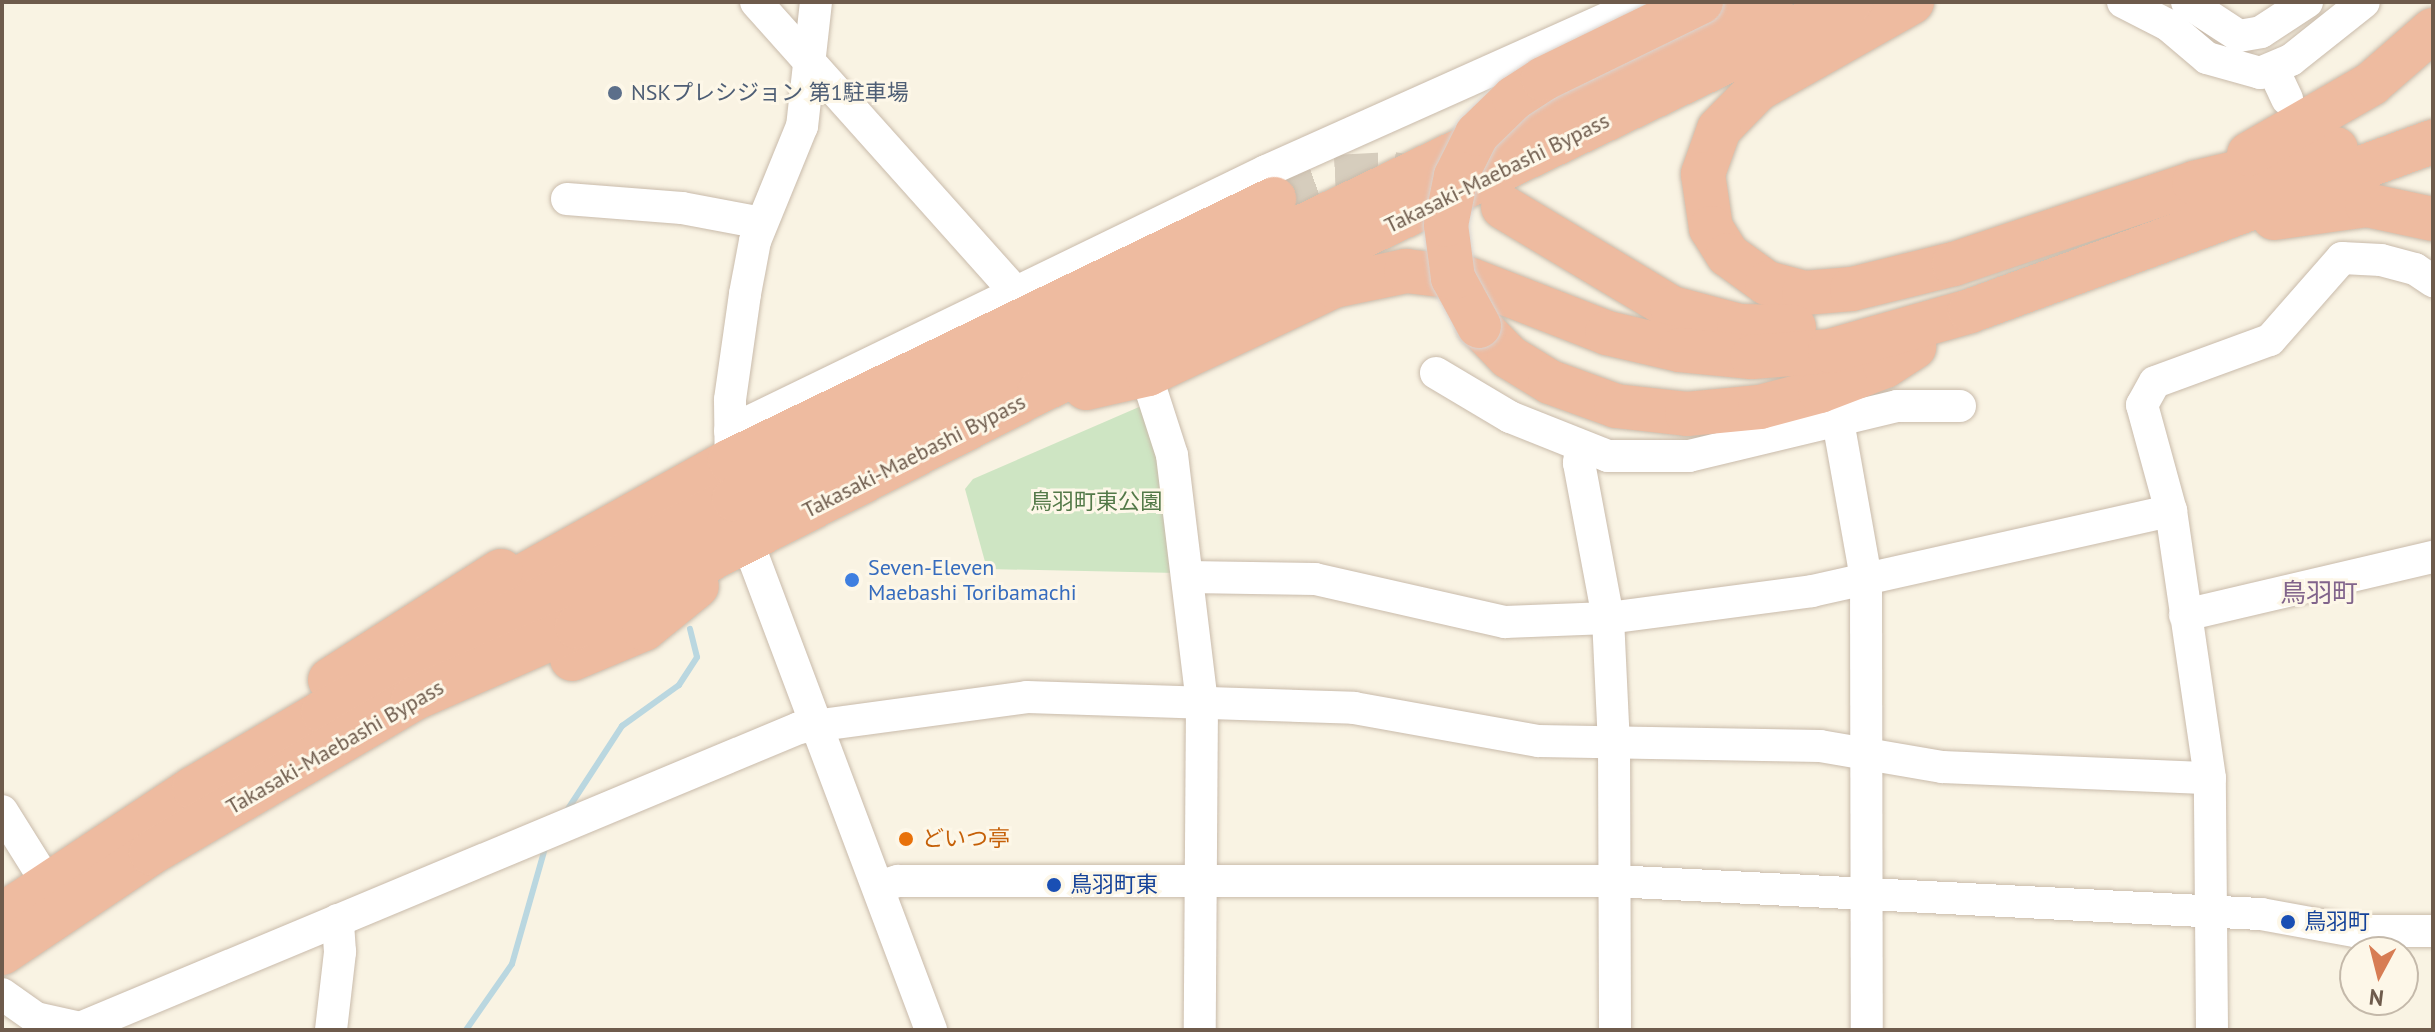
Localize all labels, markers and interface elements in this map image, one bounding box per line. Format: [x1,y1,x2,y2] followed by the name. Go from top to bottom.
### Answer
[631,80,909,106] place label: NSKプレシジョン 第1駐車場
[606,84,624,102] marker: NSKプレシジョン 第1駐車場
[1380,107,1614,239] street label: Takasaki-Maebashi Bypass
[798,388,1030,524] street label: Takasaki-Maebashi Bypass
[1030,489,1162,515] park label: 鳥羽町東公園
[868,554,1077,606] place label: Seven-Eleven Maebashi Toribamachi
[843,571,861,589] marker: Seven-Eleven Maebashi Toribamachi
[2280,577,2358,609] district label: 鳥羽町
[222,674,448,820] street label: Takasaki-Maebashi Bypass
[922,826,1010,852] place label: どいつ亭
[897,830,915,848] marker: どいつ亭
[1070,872,1158,898] place label: 鳥羽町東
[1045,876,1063,894] marker: 鳥羽町東
[2304,909,2370,935] place label: 鳥羽町
[2279,913,2297,931] marker: 鳥羽町
[2339,936,2419,1016] north arrow
[2367,983,2385,1013] text: N

